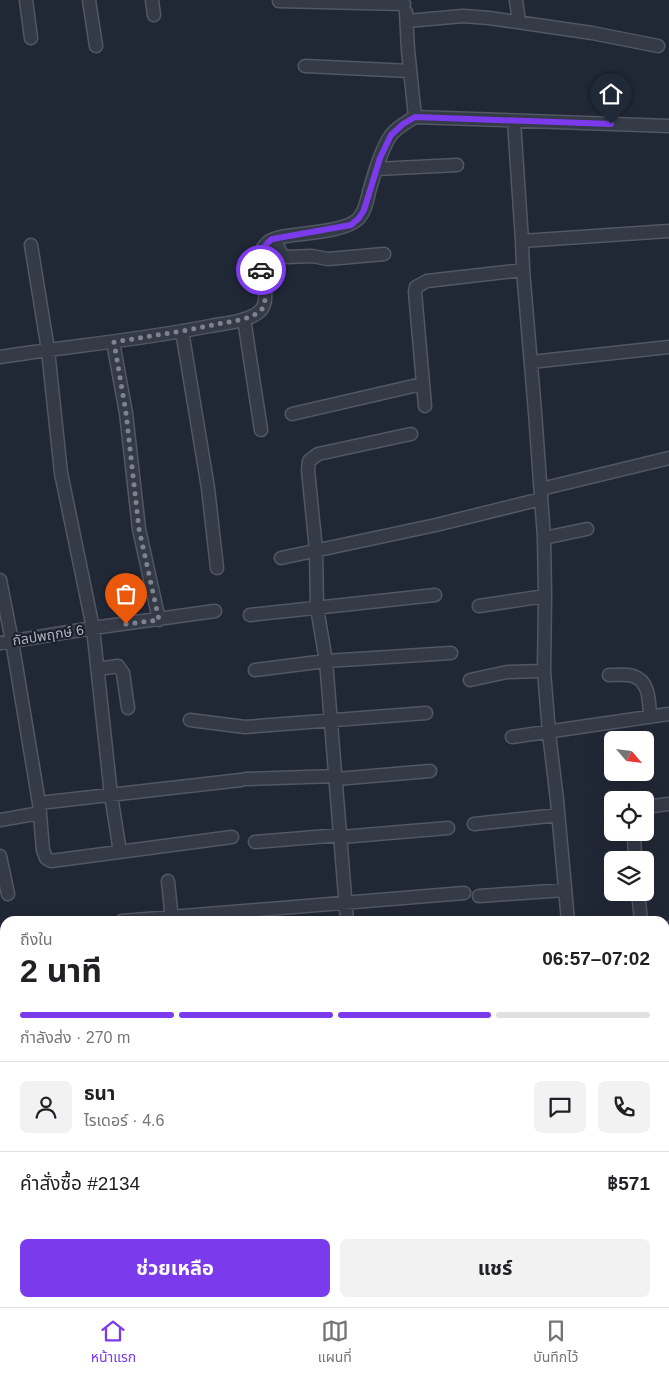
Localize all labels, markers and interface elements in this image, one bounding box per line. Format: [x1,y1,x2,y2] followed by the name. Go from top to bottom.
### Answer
[590,73,632,124] pin
[597,80,625,108] icon: home
[236,245,286,295] courier
[247,256,275,284] icon: car
[105,573,147,624] pin
[112,580,140,608] icon: bag
[11,621,85,649] street label: กัลปพฤกษ์ 6
[604,731,654,781] north arrow
[604,731,654,901] map controls
[604,791,654,841] button: locate
[604,851,654,901] button: layers
[20,931,53,948] text: ถึงใน
[542,948,650,969] text: 06:57–07:02
[20,953,102,989] text: 2 นาที
[20,1029,130,1046] text: กำลังส่ง · 270 m
[20,1081,72,1133] button: person
[534,1081,586,1133] button: chat
[598,1081,650,1133] button: phone
[84,1083,115,1104] text: ธนา
[84,1112,164,1129] text: ไรเดอร์ · 4.6
[20,1173,140,1194] text: คำสั่งซื้อ #2134
[607,1173,650,1194] text: ฿571
[20,1239,330,1297] button: ช่วยเหลือ
[340,1239,650,1297] button: แชร์
[91,1317,136,1368] tab: หน้าแรก
[318,1317,352,1368] tab: แผนที่
[533,1317,578,1368] tab: บันทึกไว้

